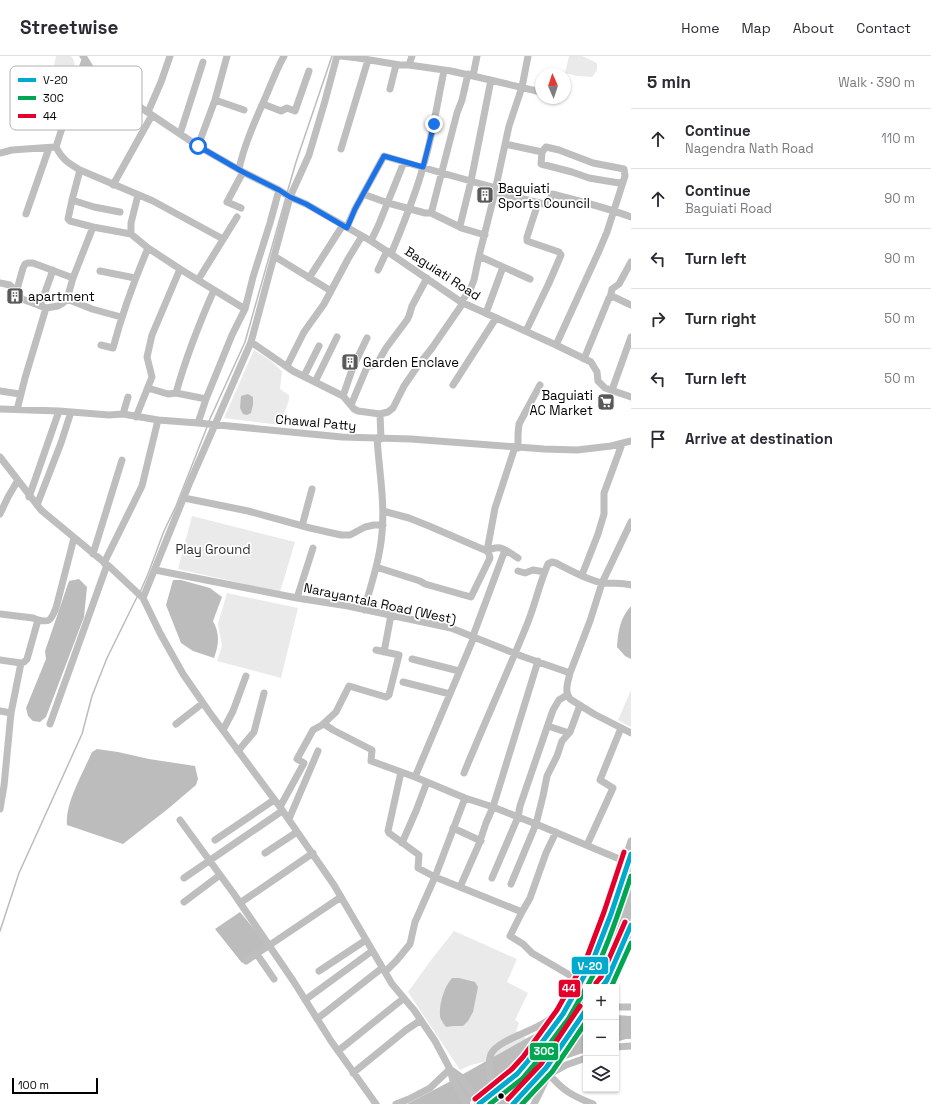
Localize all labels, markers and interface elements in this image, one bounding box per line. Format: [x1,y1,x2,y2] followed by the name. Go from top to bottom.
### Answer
[20,15,119,40] text: Streetwise
[681,19,719,37] text: Home
[741,19,771,37] text: Map
[793,19,834,37] text: About
[856,19,911,37] text: Contact
[10,66,142,130] legend
[535,68,571,104] north arrow
[647,71,691,93] text: 5 min
[43,73,68,87] text: V-20
[838,74,915,91] text: Walk · 390 m
[43,91,64,105] text: 30C
[43,109,57,123] text: 44
[425,115,443,133] route end
[685,121,751,140] text: Continue
[647,128,669,150] icon: ahead
[881,130,915,147] text: 110 m
[189,137,207,155] route start
[685,140,814,157] text: Nagendra Nath Road
[498,180,590,212] place label: Baguiati Sports Council
[685,181,751,200] text: Continue
[475,185,495,205] building icon: Baguiati Sports Council
[647,188,669,210] icon: ahead
[884,190,915,207] text: 90 m
[685,200,772,217] text: Baguiati Road
[402,243,484,304] street label: Baguiati Road
[647,248,669,270] icon: left
[685,249,747,268] text: Turn left
[884,250,915,267] text: 90 m
[5,286,25,306] building icon: apartment
[28,288,95,305] place label: apartment
[647,308,669,330] icon: right
[685,309,756,328] text: Turn right
[884,310,915,327] text: 50 m
[340,352,360,372] building icon: Garden Enclave
[363,354,459,371] place label: Garden Enclave
[647,368,669,390] icon: left
[685,369,747,388] text: Turn left
[884,370,915,387] text: 50 m
[530,387,593,419] place label: Baguiati AC Market
[596,392,616,412] supermarket icon: Baguiati AC Market
[275,410,357,435] street label: Chawal Patty
[647,428,669,450] icon: arrive
[685,429,833,448] text: Arrive at destination
[175,541,251,558] park label: Play Ground
[302,579,458,628] street label: Narayantala Road (West)
[571,956,609,975] line badge: V-20
[578,959,602,973] text: V-20
[558,979,581,998] line badge: 44
[562,981,576,995] text: 44
[583,984,619,1092] map controls
[583,984,619,1020] button: +
[583,1020,619,1056] button: −
[529,1042,559,1061] line badge: 30C
[534,1044,554,1058] text: 30C
[583,1056,619,1092] button: layers
[12,1076,98,1095] scale bar
[18,1078,49,1092] text: 100 m
[496,1091,506,1101] unlabelled marker

